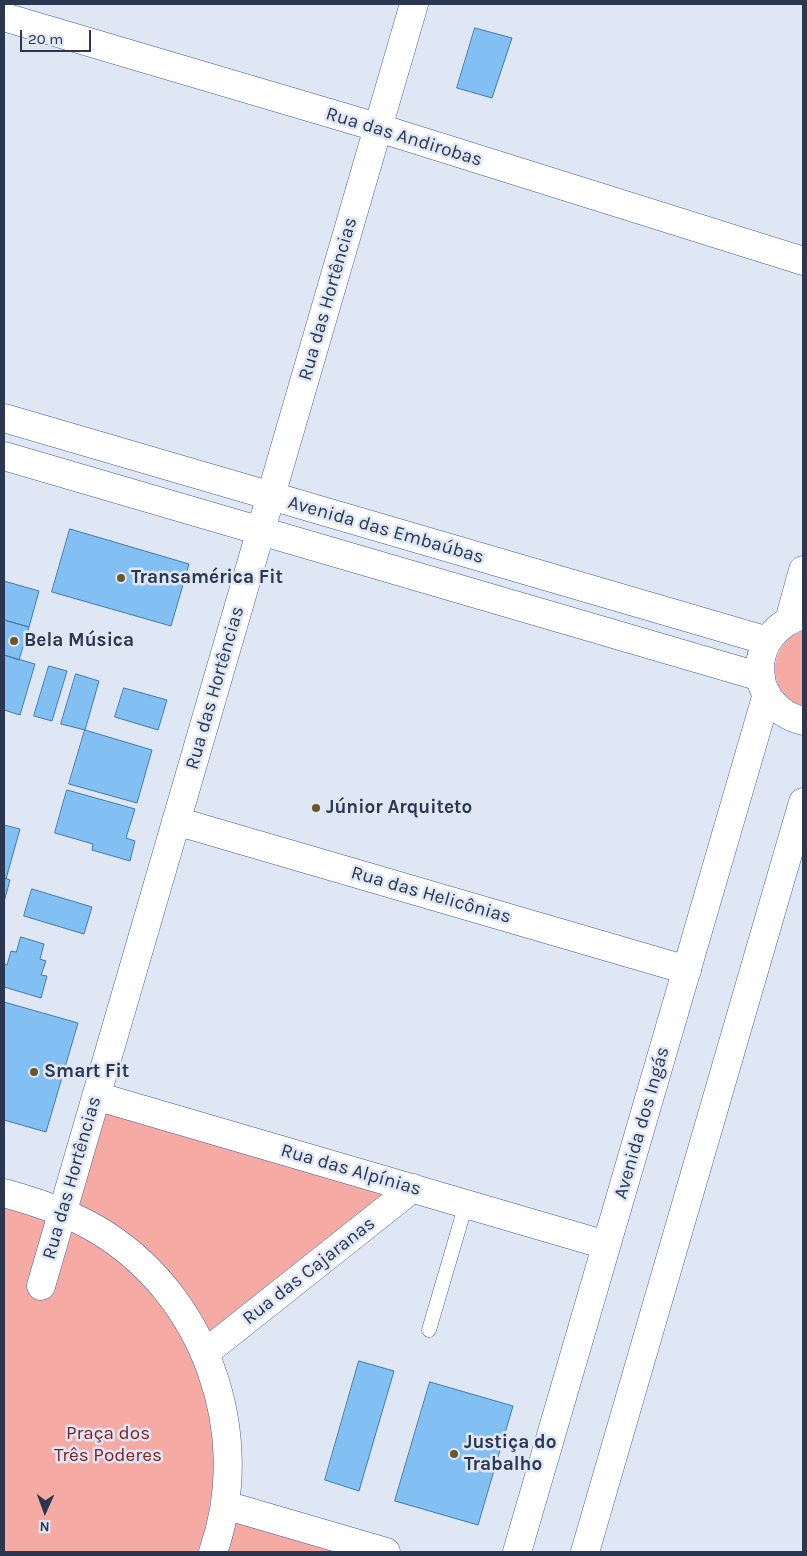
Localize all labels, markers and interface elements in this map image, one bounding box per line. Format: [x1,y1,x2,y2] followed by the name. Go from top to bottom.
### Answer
[22,20,94,52] scale bar
[28,30,63,48] text: 20 m
[323,102,485,172] street label: Rua das Andirobas
[294,215,362,383] street label: Rua das Hortências
[285,491,487,569] street label: Avenida das Embaúbas
[131,567,283,589] place label: Transamérica Fit
[115,572,127,584] marker: Transamérica Fit
[181,604,249,772] street label: Rua das Hortências
[24,630,134,652] place label: Bela Música
[8,635,20,647] marker: Bela Música
[326,797,472,819] place label: Júnior Arquiteto
[310,802,322,814] marker: Júnior Arquiteto
[348,861,514,929] street label: Rua das Helicônias
[609,1044,675,1202] street label: Avenida dos Ingás
[44,1061,129,1083] place label: Smart Fit
[28,1066,40,1078] marker: Smart Fit
[38,1094,106,1262] street label: Rua das Hortências
[278,1139,424,1201] street label: Rua das Alpínias
[238,1212,380,1330] street label: Rua das Cajaranas
[54,1423,162,1467] park label: Praça dos Três Poderes
[464,1432,556,1476] place label: Justiça do Trabalho
[448,1448,460,1460] marker: Justiça do Trabalho
[20,1486,70,1536] north arrow
[39,1518,50,1535] text: N

